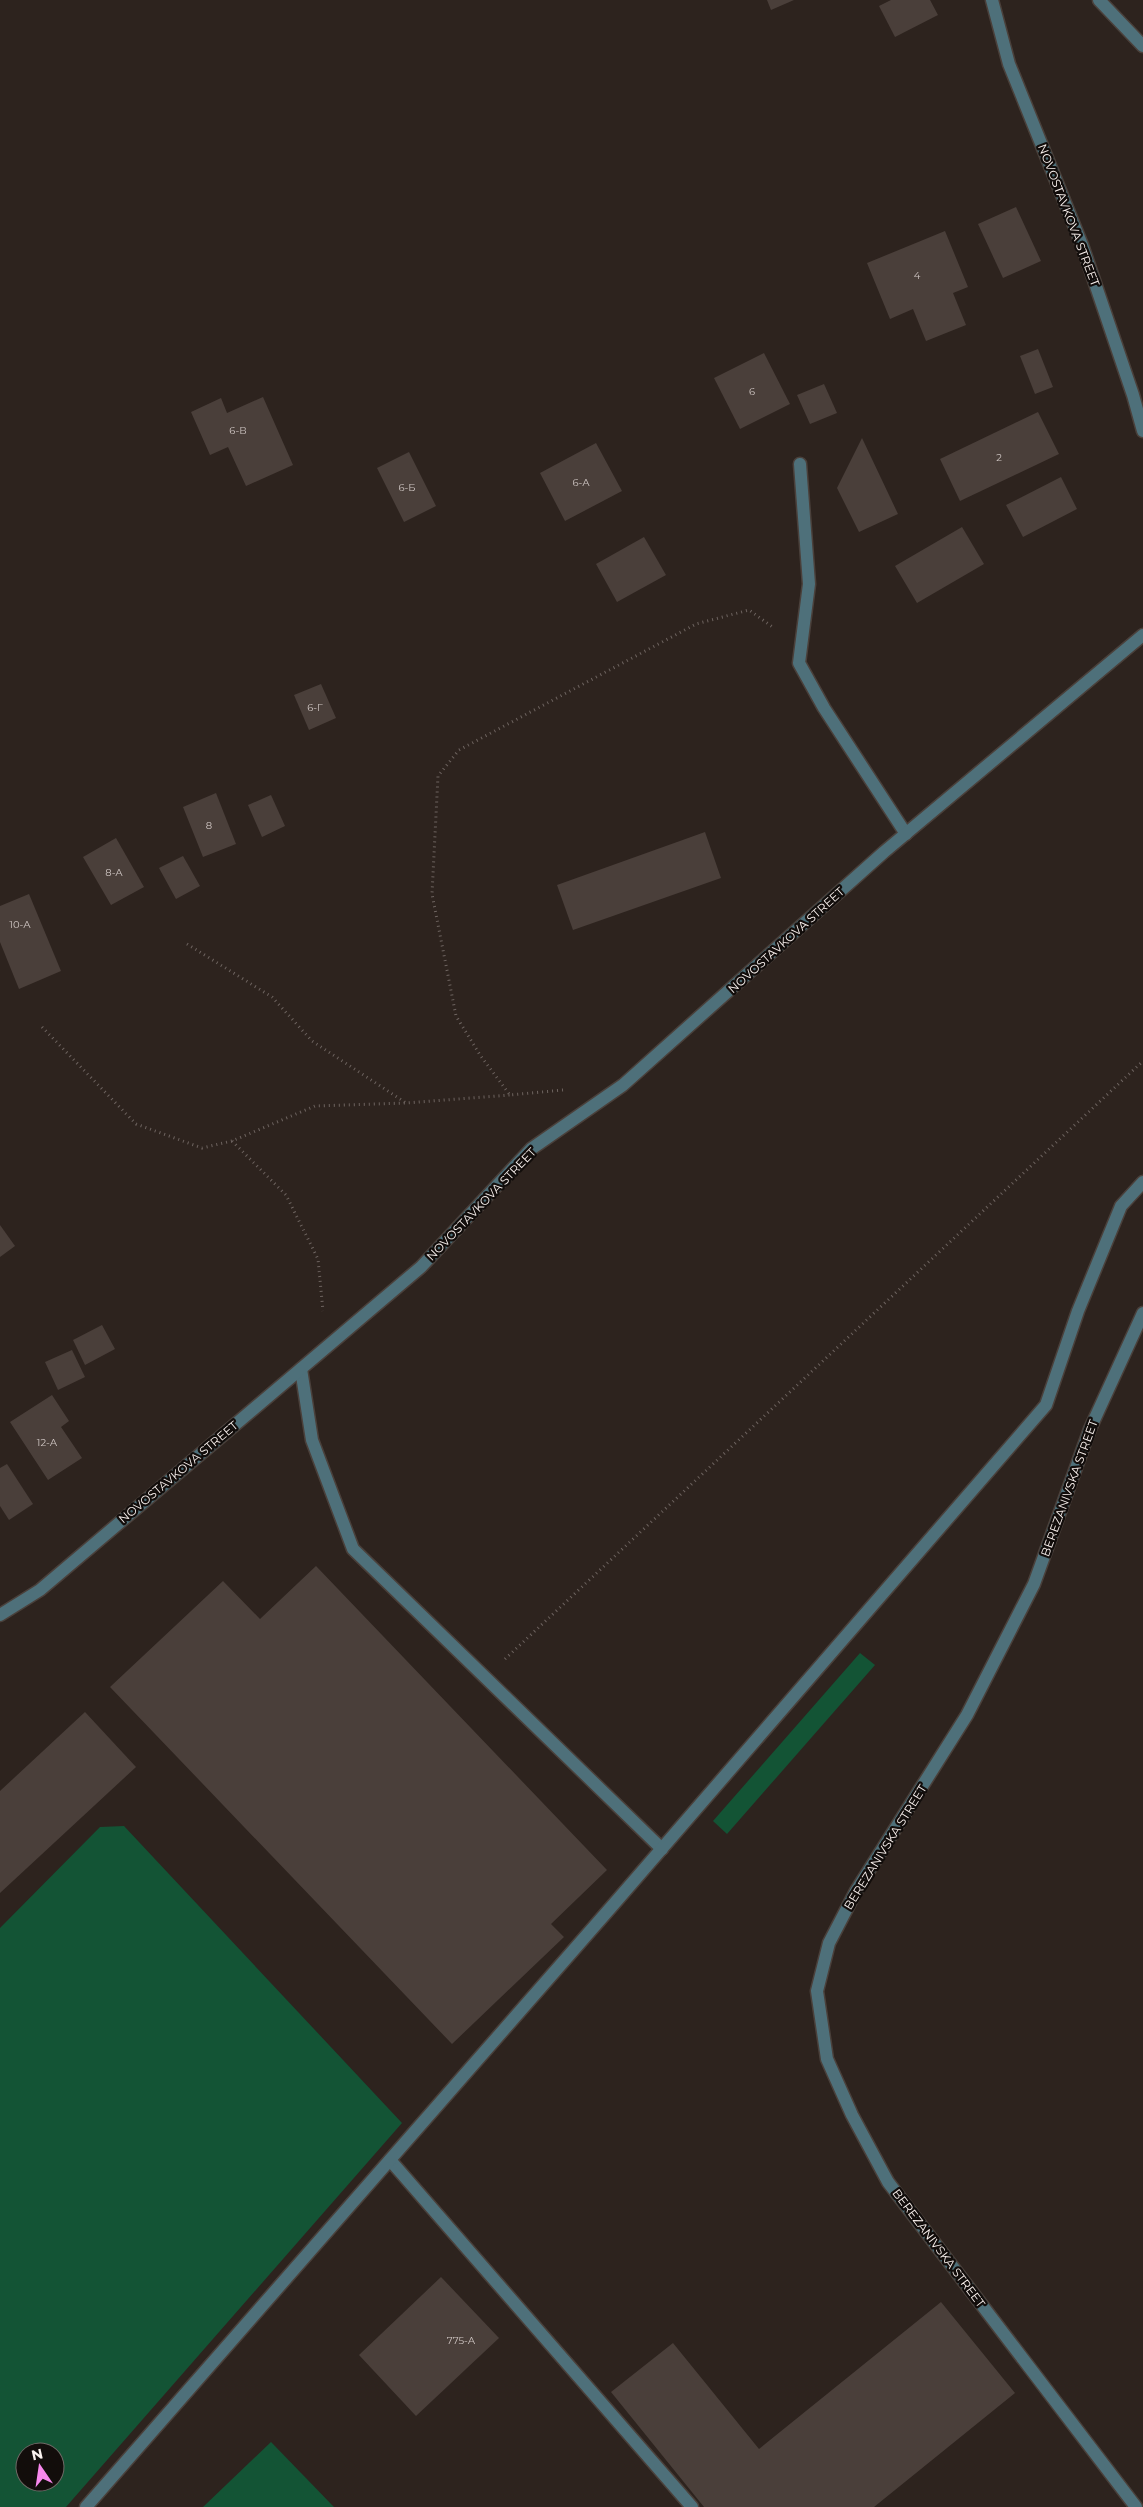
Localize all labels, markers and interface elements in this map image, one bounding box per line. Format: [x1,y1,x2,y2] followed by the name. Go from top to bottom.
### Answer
[1035,142,1103,288] street label: NOVOSTAVKOVA STREET
[914,269,921,282] house number: 4
[749,385,755,398] house number: 6
[229,424,247,437] house number: 6-В
[996,451,1002,464] house number: 2
[572,476,590,489] house number: 6-А
[398,481,416,494] house number: 6-Б
[307,701,323,714] house number: 6-Г
[206,819,212,832] house number: 8
[105,866,123,879] house number: 8-А
[725,884,847,996] street label: NOVOSTAVKOVA STREET
[9,918,31,931] house number: 10-А
[423,1144,539,1264] street label: NOVOSTAVKOVA STREET
[1037,1417,1101,1559] street label: BEREZANIVSKA STREET
[115,1418,241,1526] street label: NOVOSTAVKOVA STREET
[37,1436,58,1449] house number: 12-А
[840,1782,930,1912] street label: BEREZANIVSKA STREET
[889,2186,989,2310] street label: BEREZANIVSKA STREET
[447,2334,476,2347] house number: 775-А
[15,2442,65,2492] north arrow
[30,2444,45,2464] text: N

